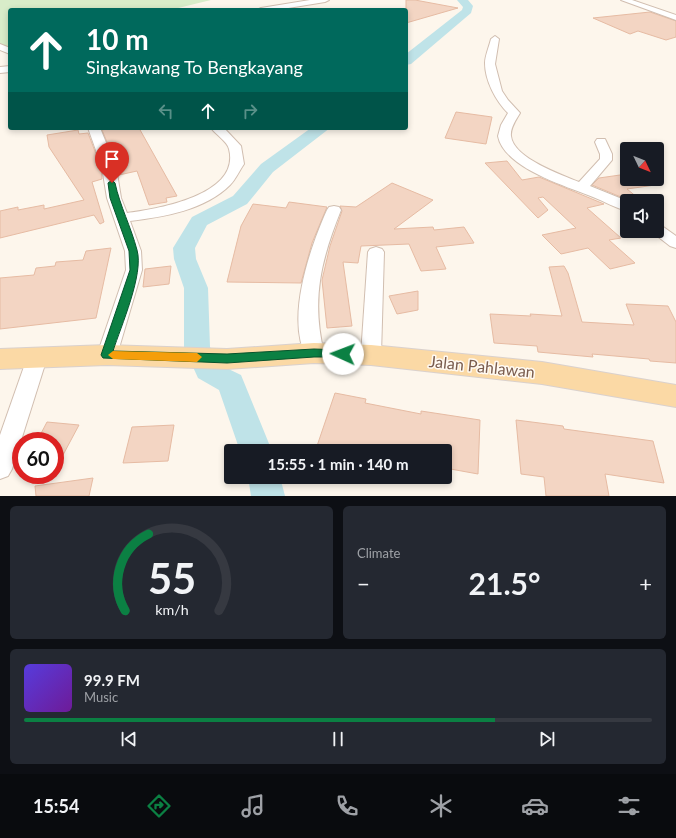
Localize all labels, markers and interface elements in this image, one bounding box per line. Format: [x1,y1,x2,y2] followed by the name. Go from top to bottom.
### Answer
[86,22,149,56] text: 10 m
[20,24,72,76] icon: ahead
[86,56,303,78] text: Singkawang To Bengkayang
[155,100,177,122] icon: left
[197,100,219,122] icon: ahead
[239,100,261,122] icon: right
[95,142,129,183] pin
[620,142,664,186] north arrow
[620,142,664,238] map controls
[101,148,123,170] icon: arrive
[620,194,664,238] button: sound
[322,333,364,375] position arrow
[428,351,536,381] street label: Jalan Pahlawan
[12,432,64,484] speed limit sign: 60
[268,455,408,473] text: 15:55 · 1 min · 140 m
[357,545,400,561] text: Climate
[147,552,196,602] text: 55
[469,565,540,601] text: 21.5°
[357,570,370,597] text: −
[639,570,652,597] text: +
[155,600,188,617] text: km/h
[84,671,140,689] text: 99.9 FM
[84,689,118,705] text: Music
[118,728,140,750] icon: previous
[327,728,349,750] icon: pause
[536,728,558,750] icon: next
[145,792,173,820] icon: directions
[239,792,267,820] icon: music
[333,792,361,820] icon: phone
[427,792,455,820] icon: climate
[521,792,549,820] icon: car
[615,792,643,820] icon: filters
[33,795,79,817] text: 15:54

